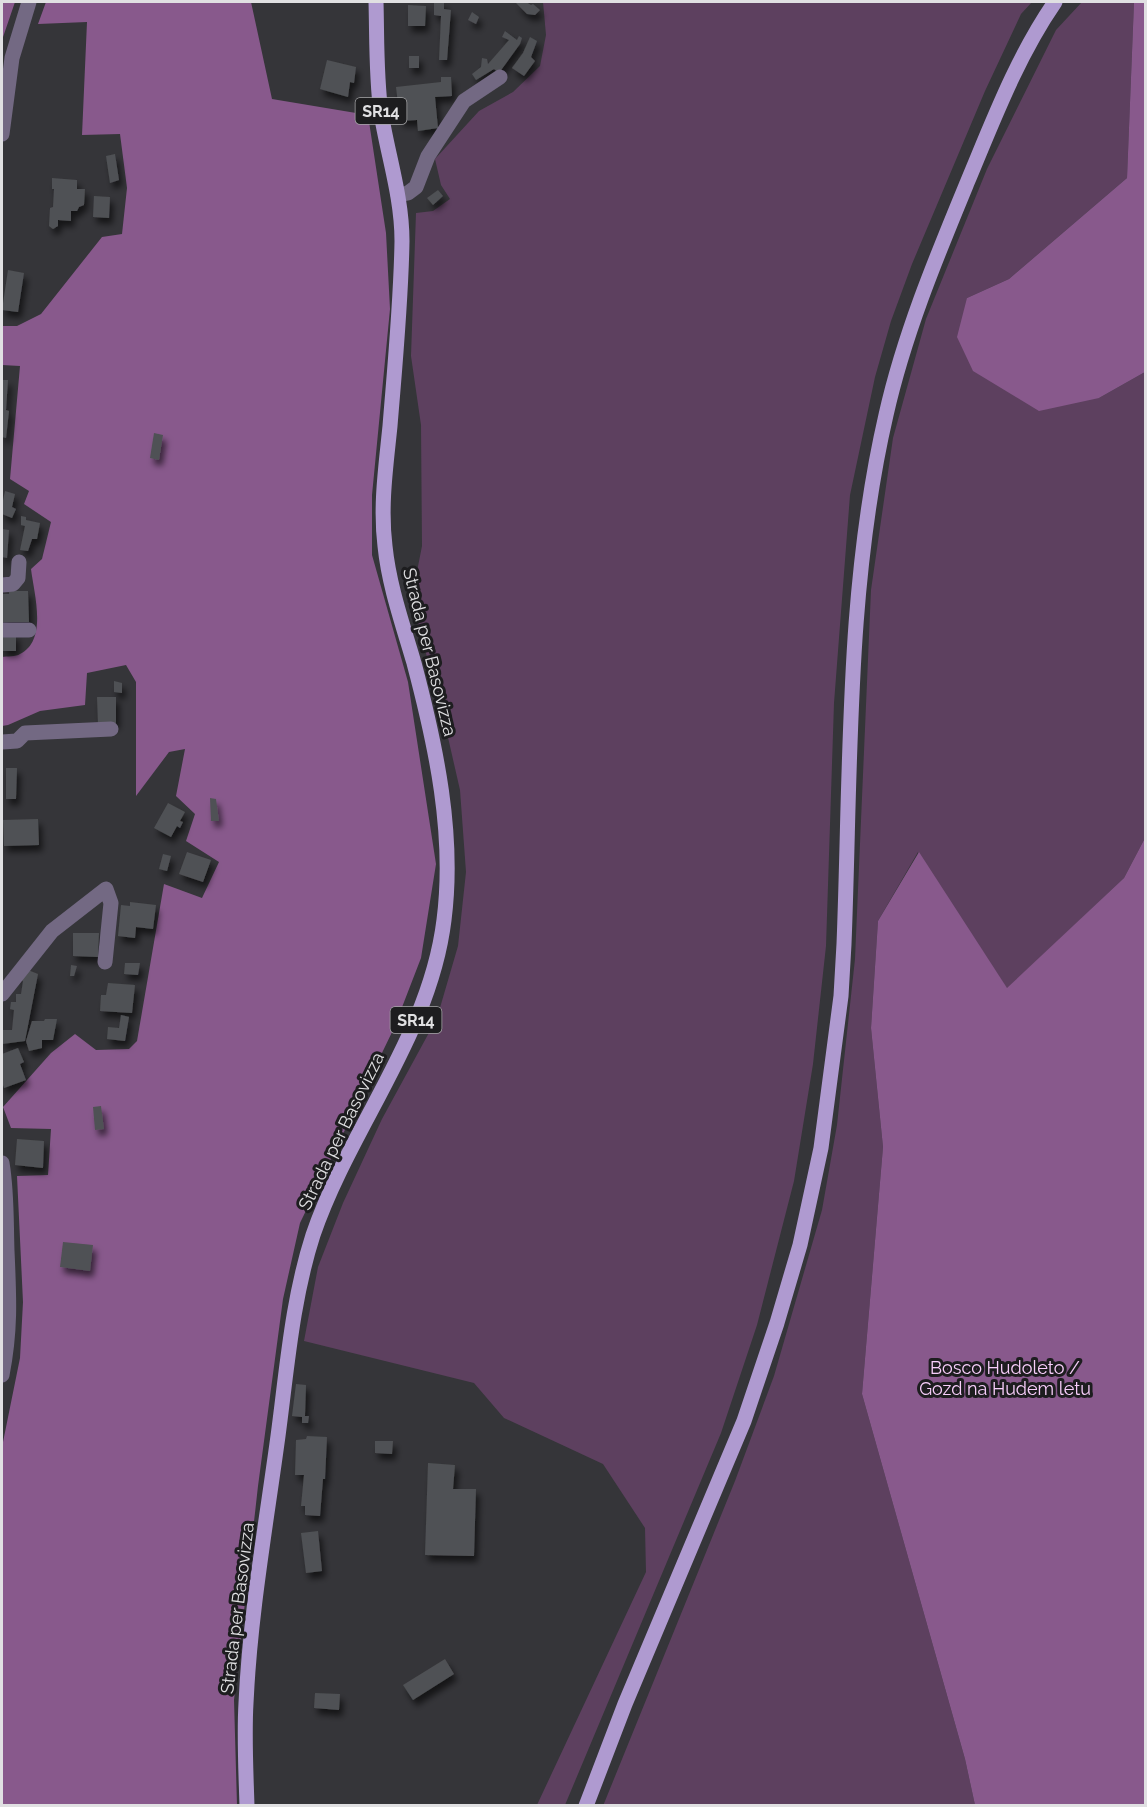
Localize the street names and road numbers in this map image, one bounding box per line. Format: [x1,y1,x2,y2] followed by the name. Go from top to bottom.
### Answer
[356,98,406,124] road number: SR14
[399,566,461,738] street label: Strada per Basovizza
[390,1007,442,1033] road number: SR14
[294,1049,388,1213] street label: Strada per Basovizza
[216,1521,258,1695] street label: Strada per Basovizza

